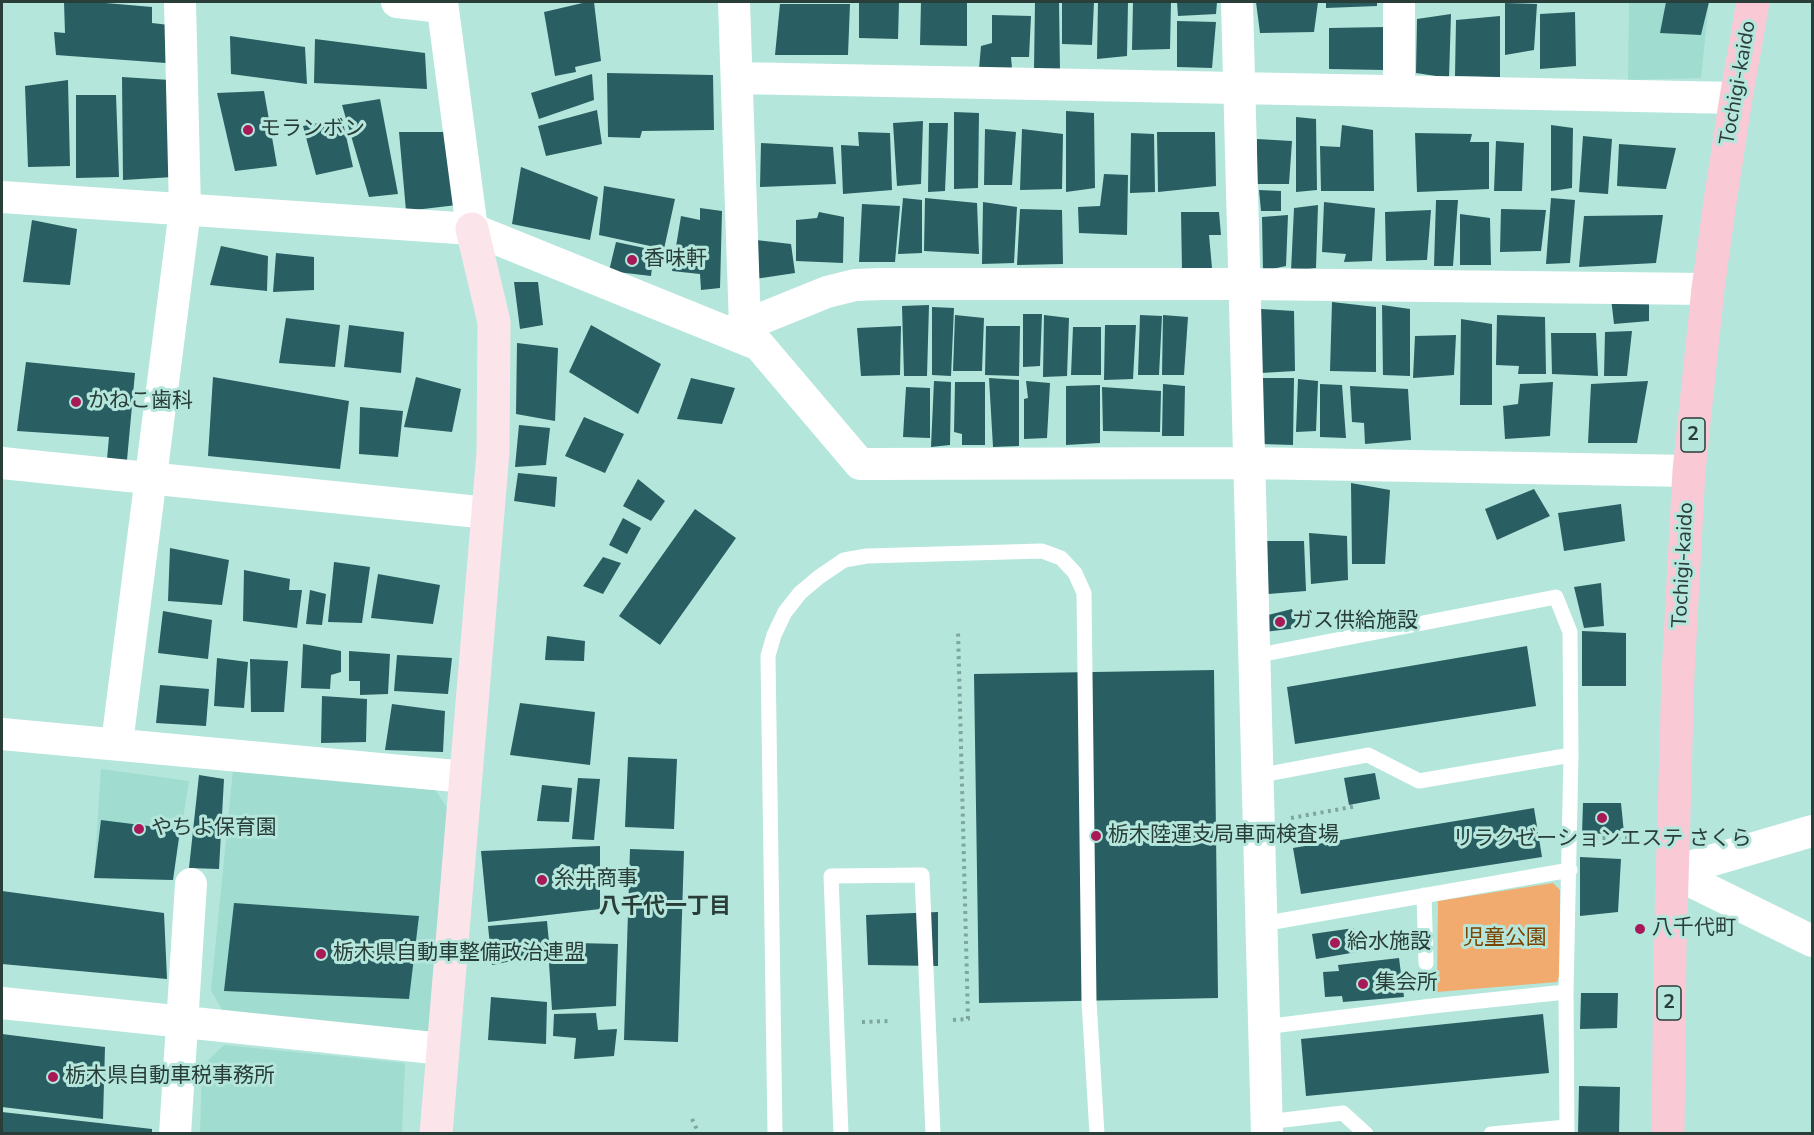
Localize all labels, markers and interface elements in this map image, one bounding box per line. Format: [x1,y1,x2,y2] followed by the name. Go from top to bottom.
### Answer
[1716,19,1762,147] street label: Tochigi-kaido
[260,117,365,143] place label: モランボン
[241,123,255,137] marker: モランボン
[644,247,707,273] place label: 香味軒
[625,253,639,267] marker: 香味軒
[88,389,193,415] place label: かねこ歯科
[69,395,83,409] marker: かねこ歯科
[1681,418,1705,452] road number: 2
[1668,502,1700,628] street label: Tochigi-kaido
[1292,609,1418,635] place label: ガス供給施設
[1273,615,1287,629] marker: ガス供給施設
[1595,811,1609,825] marker: リラクゼーションエステ さくら
[151,816,277,842] place label: やちよ保育園
[132,822,146,836] marker: やちよ保育園
[1108,823,1339,849] place label: 栃木陸運支局車両検査場
[1452,827,1752,853] place label: リラクゼーションエステ さくら
[1089,829,1103,843] marker: 栃木陸運支局車両検査場
[554,867,638,893] place label: 糸井商事
[535,873,549,887] marker: 糸井商事
[599,895,731,921] district label: 八千代一丁目
[1652,916,1736,942] place label: 八千代町
[1633,922,1647,936] marker: 八千代町
[1463,926,1547,952] park label: 児童公園
[1347,930,1431,956] place label: 給水施設
[1328,936,1342,950] marker: 給水施設
[333,941,585,967] place label: 栃木県自動車整備政治連盟
[314,947,328,961] marker: 栃木県自動車整備政治連盟
[1375,971,1438,997] place label: 集会所
[1356,977,1370,991] marker: 集会所
[1657,986,1681,1020] road number: 2
[65,1064,275,1090] place label: 栃木県自動車税事務所
[46,1070,60,1084] marker: 栃木県自動車税事務所

